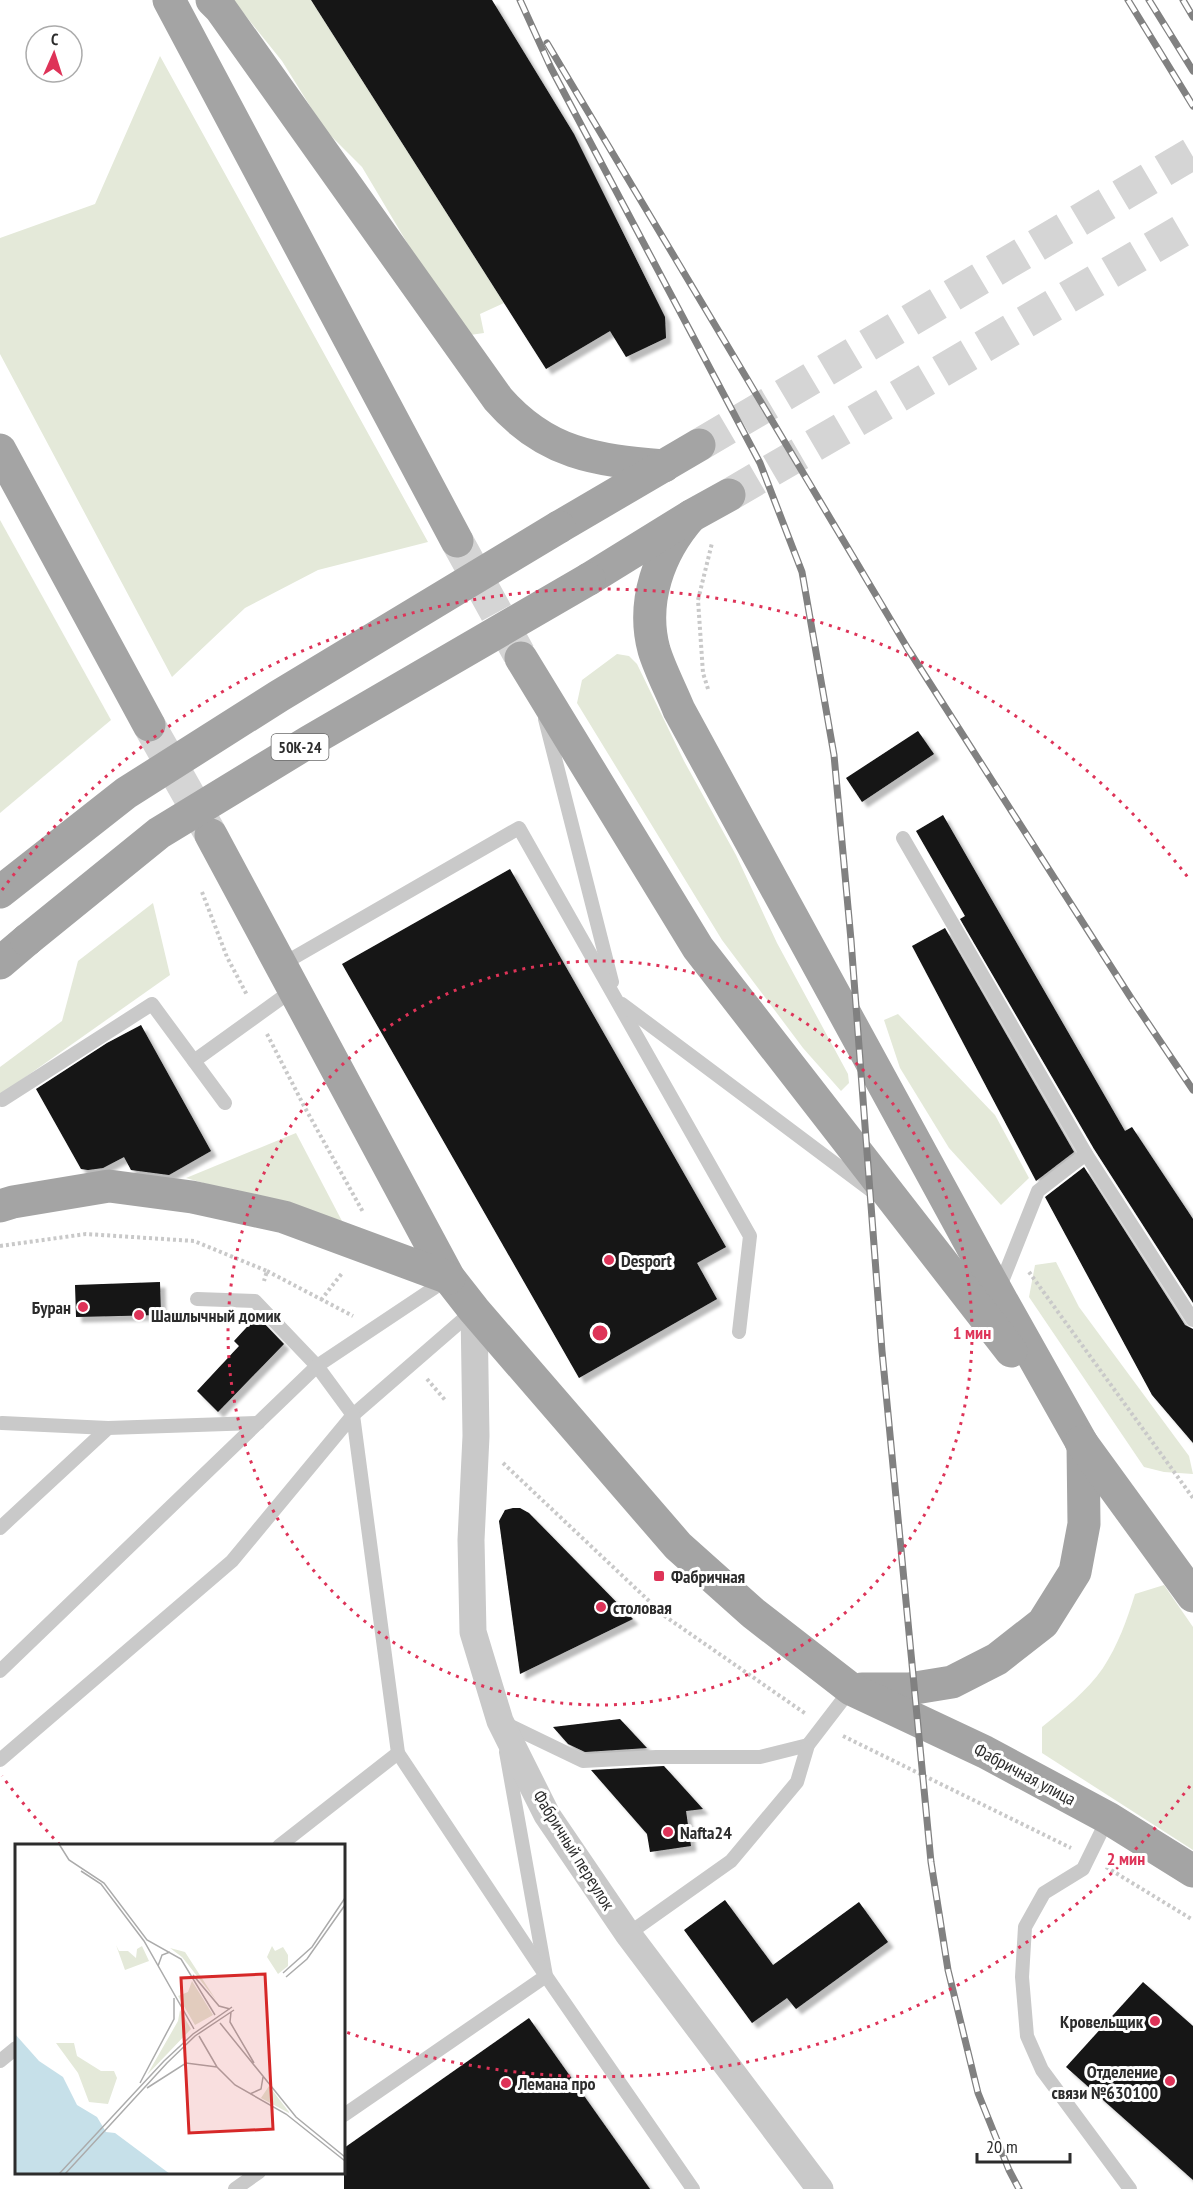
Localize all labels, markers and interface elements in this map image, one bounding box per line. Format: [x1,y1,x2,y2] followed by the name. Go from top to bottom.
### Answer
[24,24,84,84] north arrow
[51,29,60,49] text: С
[272,734,328,760] road number: 50К-24
[621,1249,672,1272] place label: Desport
[602,1253,616,1267] marker: Desport
[32,1296,71,1319] place label: Буран
[76,1300,90,1314] marker: Буран
[151,1304,281,1327] place label: Шашлычный домик
[132,1308,146,1322] marker: Шашлычный домик
[953,1321,991,1344] text: 1 мин
[590,1323,610,1343] centre of rings
[671,1565,745,1588] place label: Фабричная
[652,1569,666,1583] marker: Фабричная
[613,1596,672,1619] place label: столовая
[594,1600,608,1614] marker: столовая
[970,1738,1080,1810] street label: Фабричная улица
[528,1786,620,1914] street label: Фабричный переулок
[680,1821,732,1844] place label: Nafta24
[661,1825,675,1839] marker: Nafta24
[15,1844,345,2174] inset map
[1107,1847,1145,1870] text: 2 мин
[1060,2010,1144,2033] place label: Кровельщик
[1148,2014,1162,2028] marker: Кровельщик
[1051,2060,1158,2104] place label: Отделение связи №630100
[517,2072,596,2095] place label: Лемана про
[1163,2074,1177,2088] marker: Отделение связи №630100
[499,2076,513,2090] marker: Лемана про
[977,2126,1070,2164] scale bar
[986,2135,1018,2158] text: 20 m

